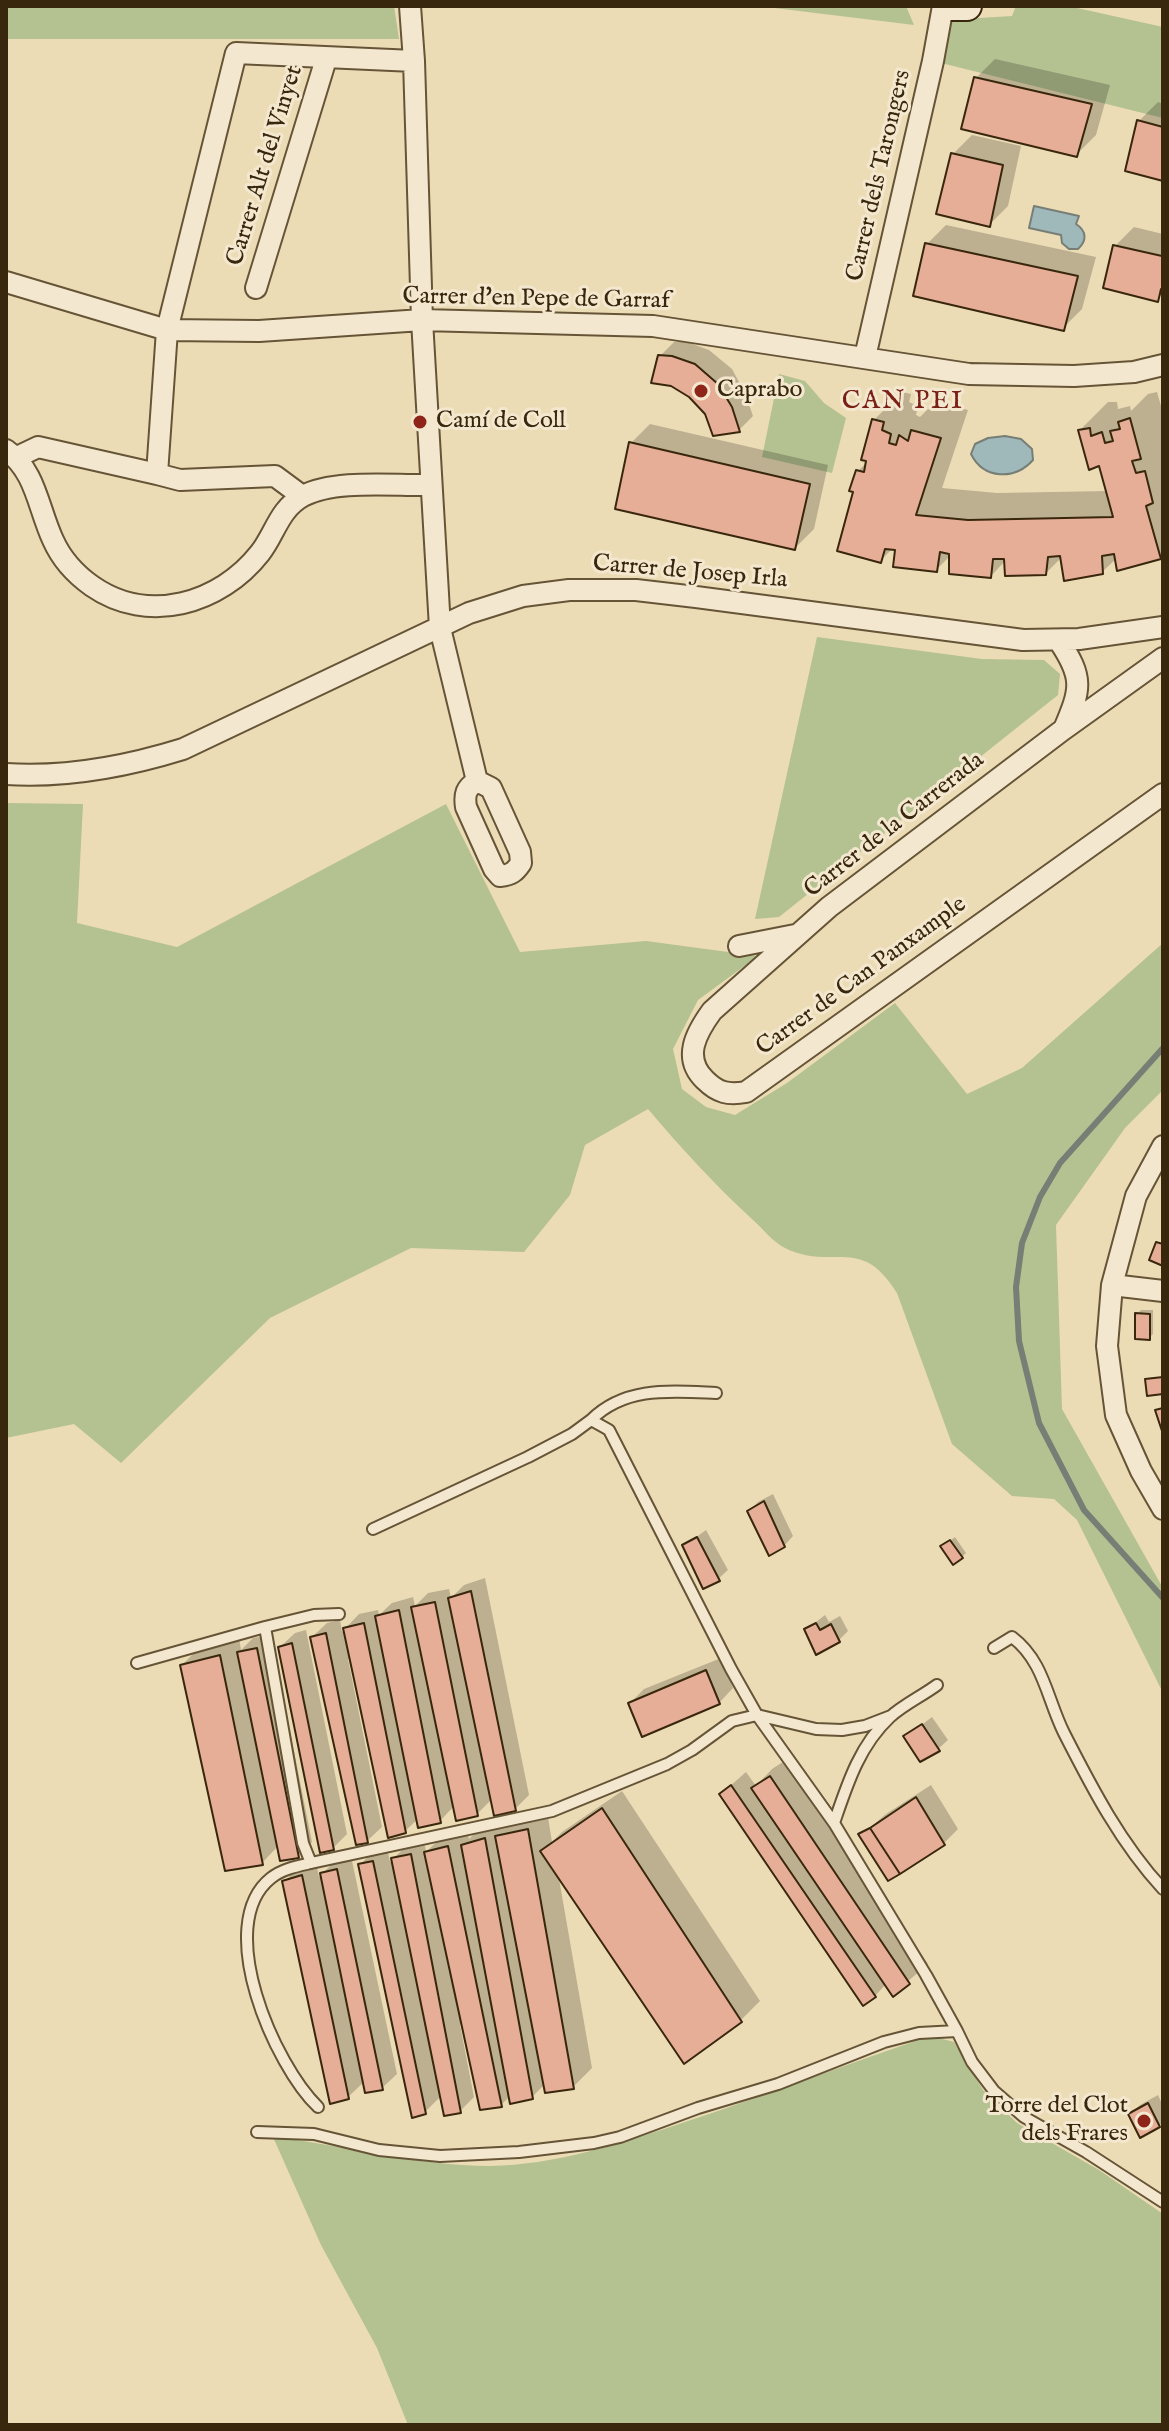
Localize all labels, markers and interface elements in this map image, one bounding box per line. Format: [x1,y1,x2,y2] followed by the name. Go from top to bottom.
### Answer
[222,63,310,269] street label: Carrer Alt del Vinyet
[842,68,918,284] street label: Carrer dels Tarongers
[402,283,670,317] street label: Carrer d'en Pepe de Garraf
[717,377,802,405] place label: Caprabo
[692,382,710,400] marker: Caprabo
[842,387,964,419] district label: CAN PEI
[436,408,566,436] place label: Camí de Coll
[411,413,429,431] marker: Camí de Coll
[592,550,788,596] street label: Carrer de Josep Irla
[799,747,991,905] street label: Carrer de la Carrerada
[751,891,973,1063] street label: Carrer de Can Panxample
[986,2093,1128,2149] place label: Torre del Clot dels Frares
[1135,2112,1153,2130] marker: Torre del Clot dels Frares

